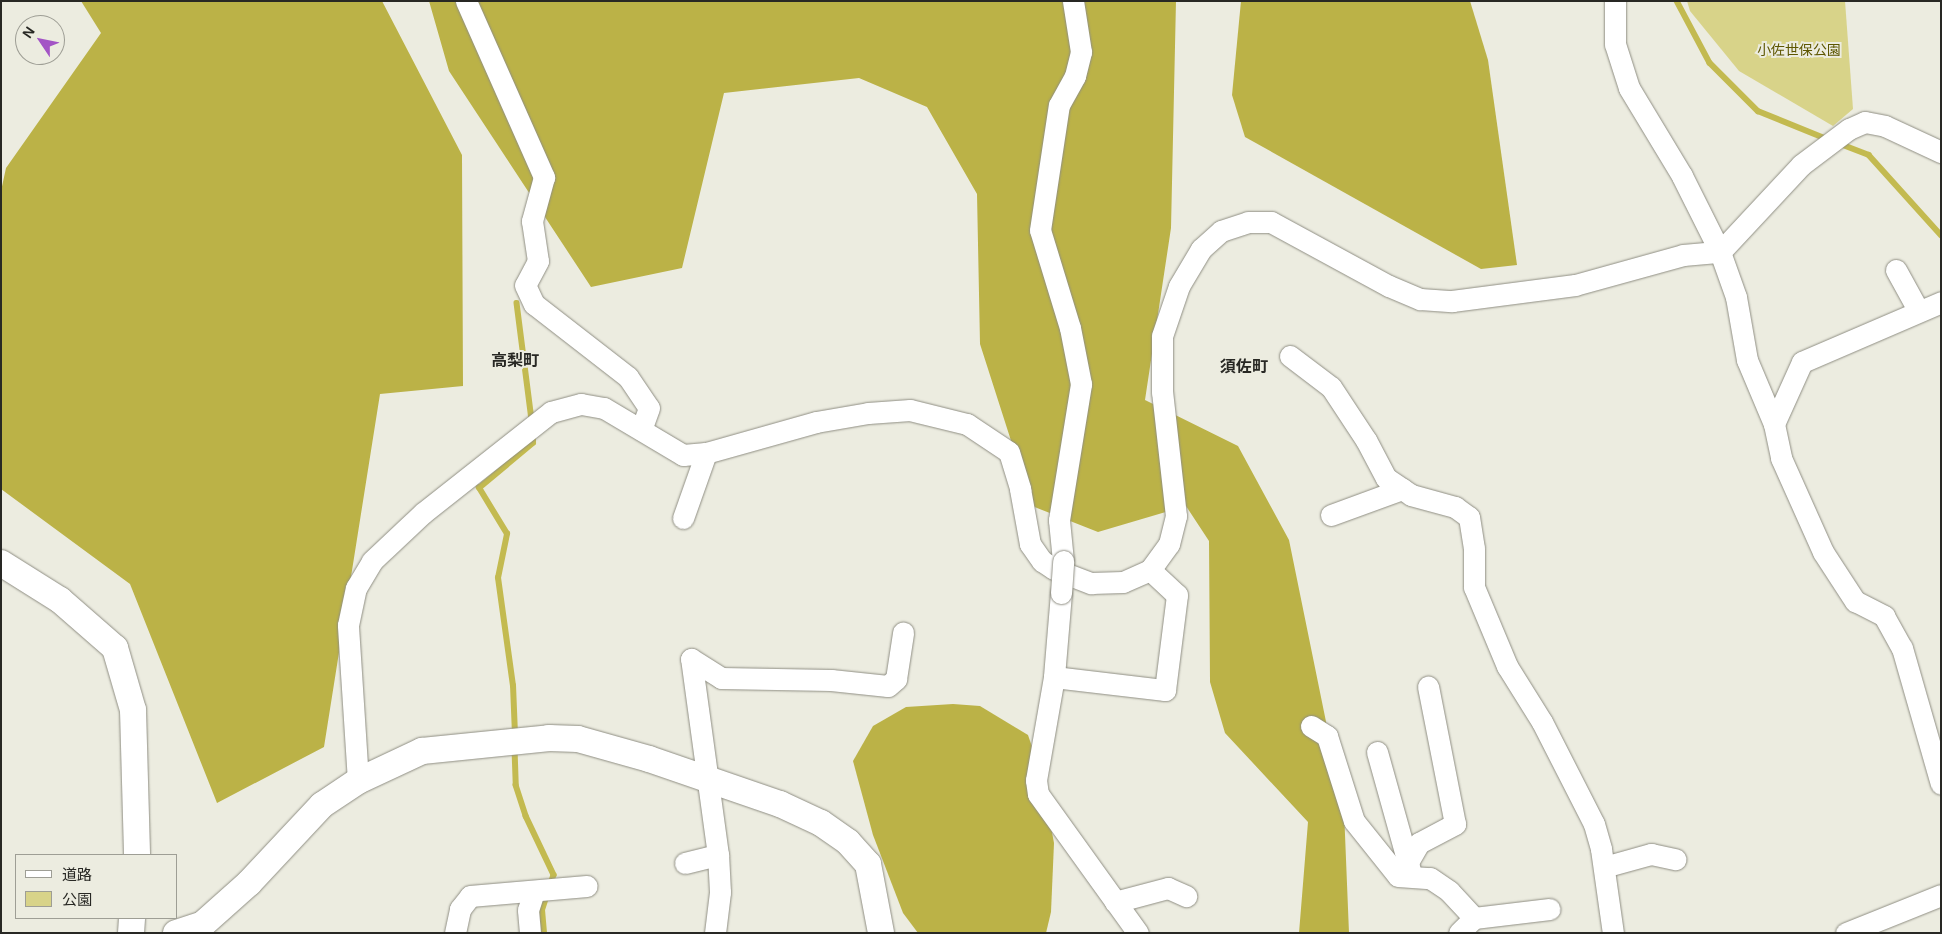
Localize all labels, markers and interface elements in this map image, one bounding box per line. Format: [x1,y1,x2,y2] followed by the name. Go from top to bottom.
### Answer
[15,15,65,65] north arrow
[19,24,38,41] text: N
[1757,42,1841,58] park label: 小佐世保公園
[491,351,539,371] district label: 高梨町
[1220,357,1268,377] district label: 須佐町
[15,854,178,919] legend
[62,866,92,883] text: 道路
[62,891,92,908] text: 公園

